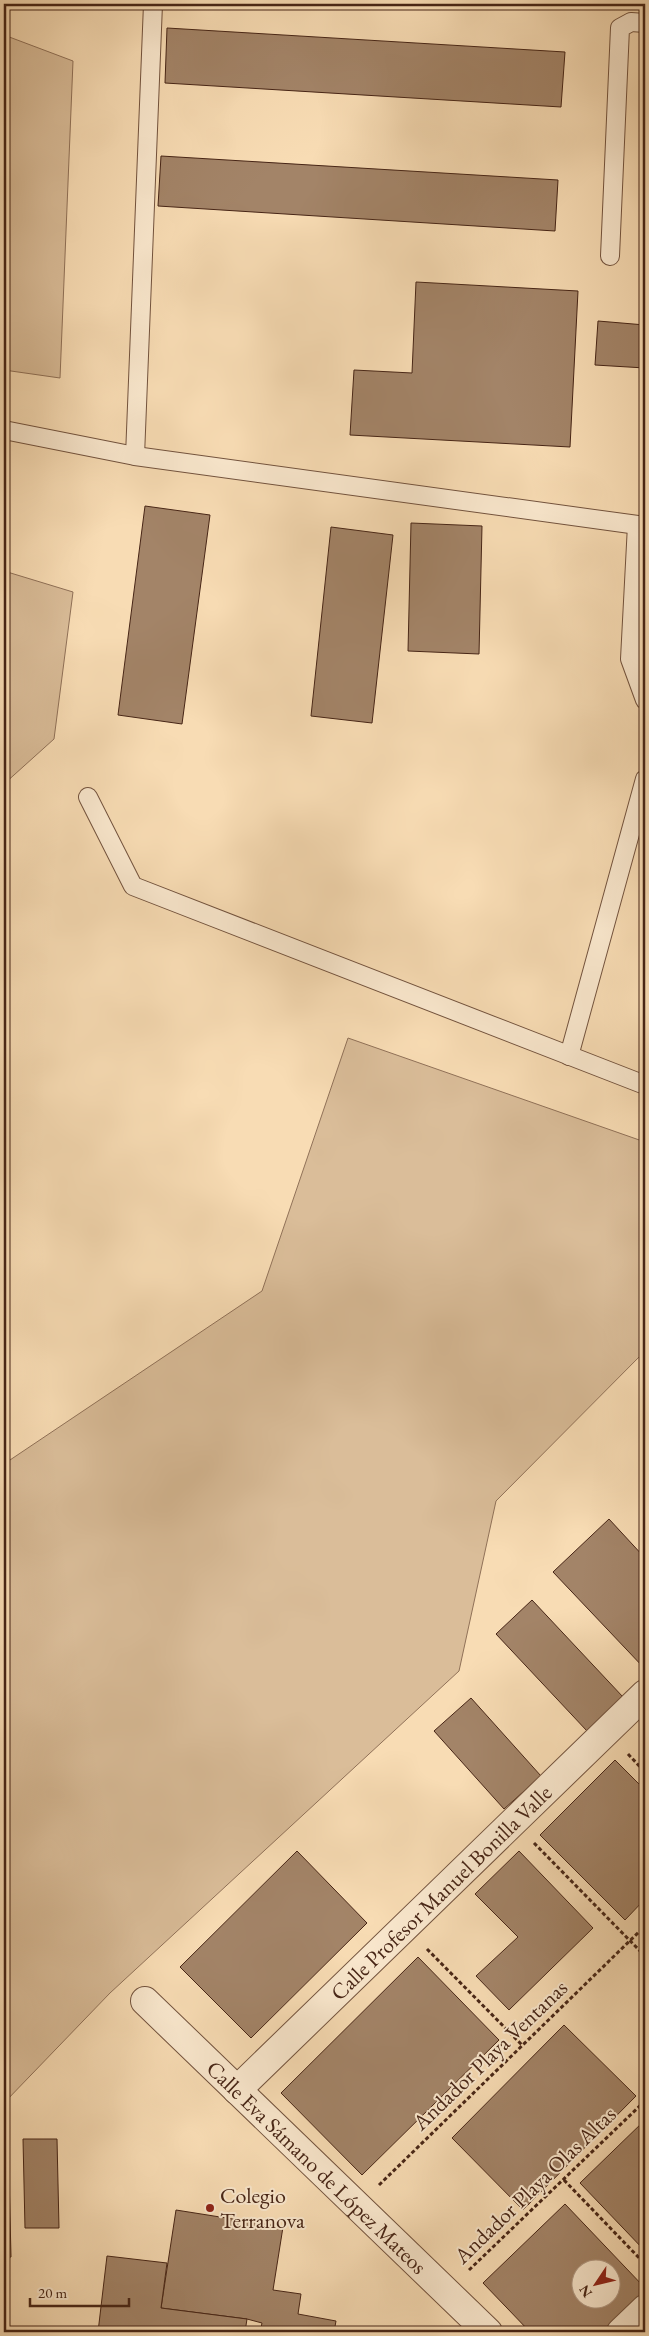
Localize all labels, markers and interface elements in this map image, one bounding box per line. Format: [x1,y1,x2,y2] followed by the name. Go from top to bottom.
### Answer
[324,1778,558,2006] street label: Calle Profesor Manuel Bonilla Valle
[405,1973,574,2137] street label: Andador Playa Ventanas
[200,2054,434,2280] street label: Calle Eva Sámano de López Mateos
[447,2100,622,2271] street label: Andador Playa Olas Altas
[220,2181,305,2235] place label: Colegio Terranova
[204,2202,216,2214] marker: Colegio Terranova
[572,2258,622,2308] north arrow
[30,2276,129,2308] scale bar
[574,2281,596,2301] text: N
[38,2283,67,2302] text: 20 m

